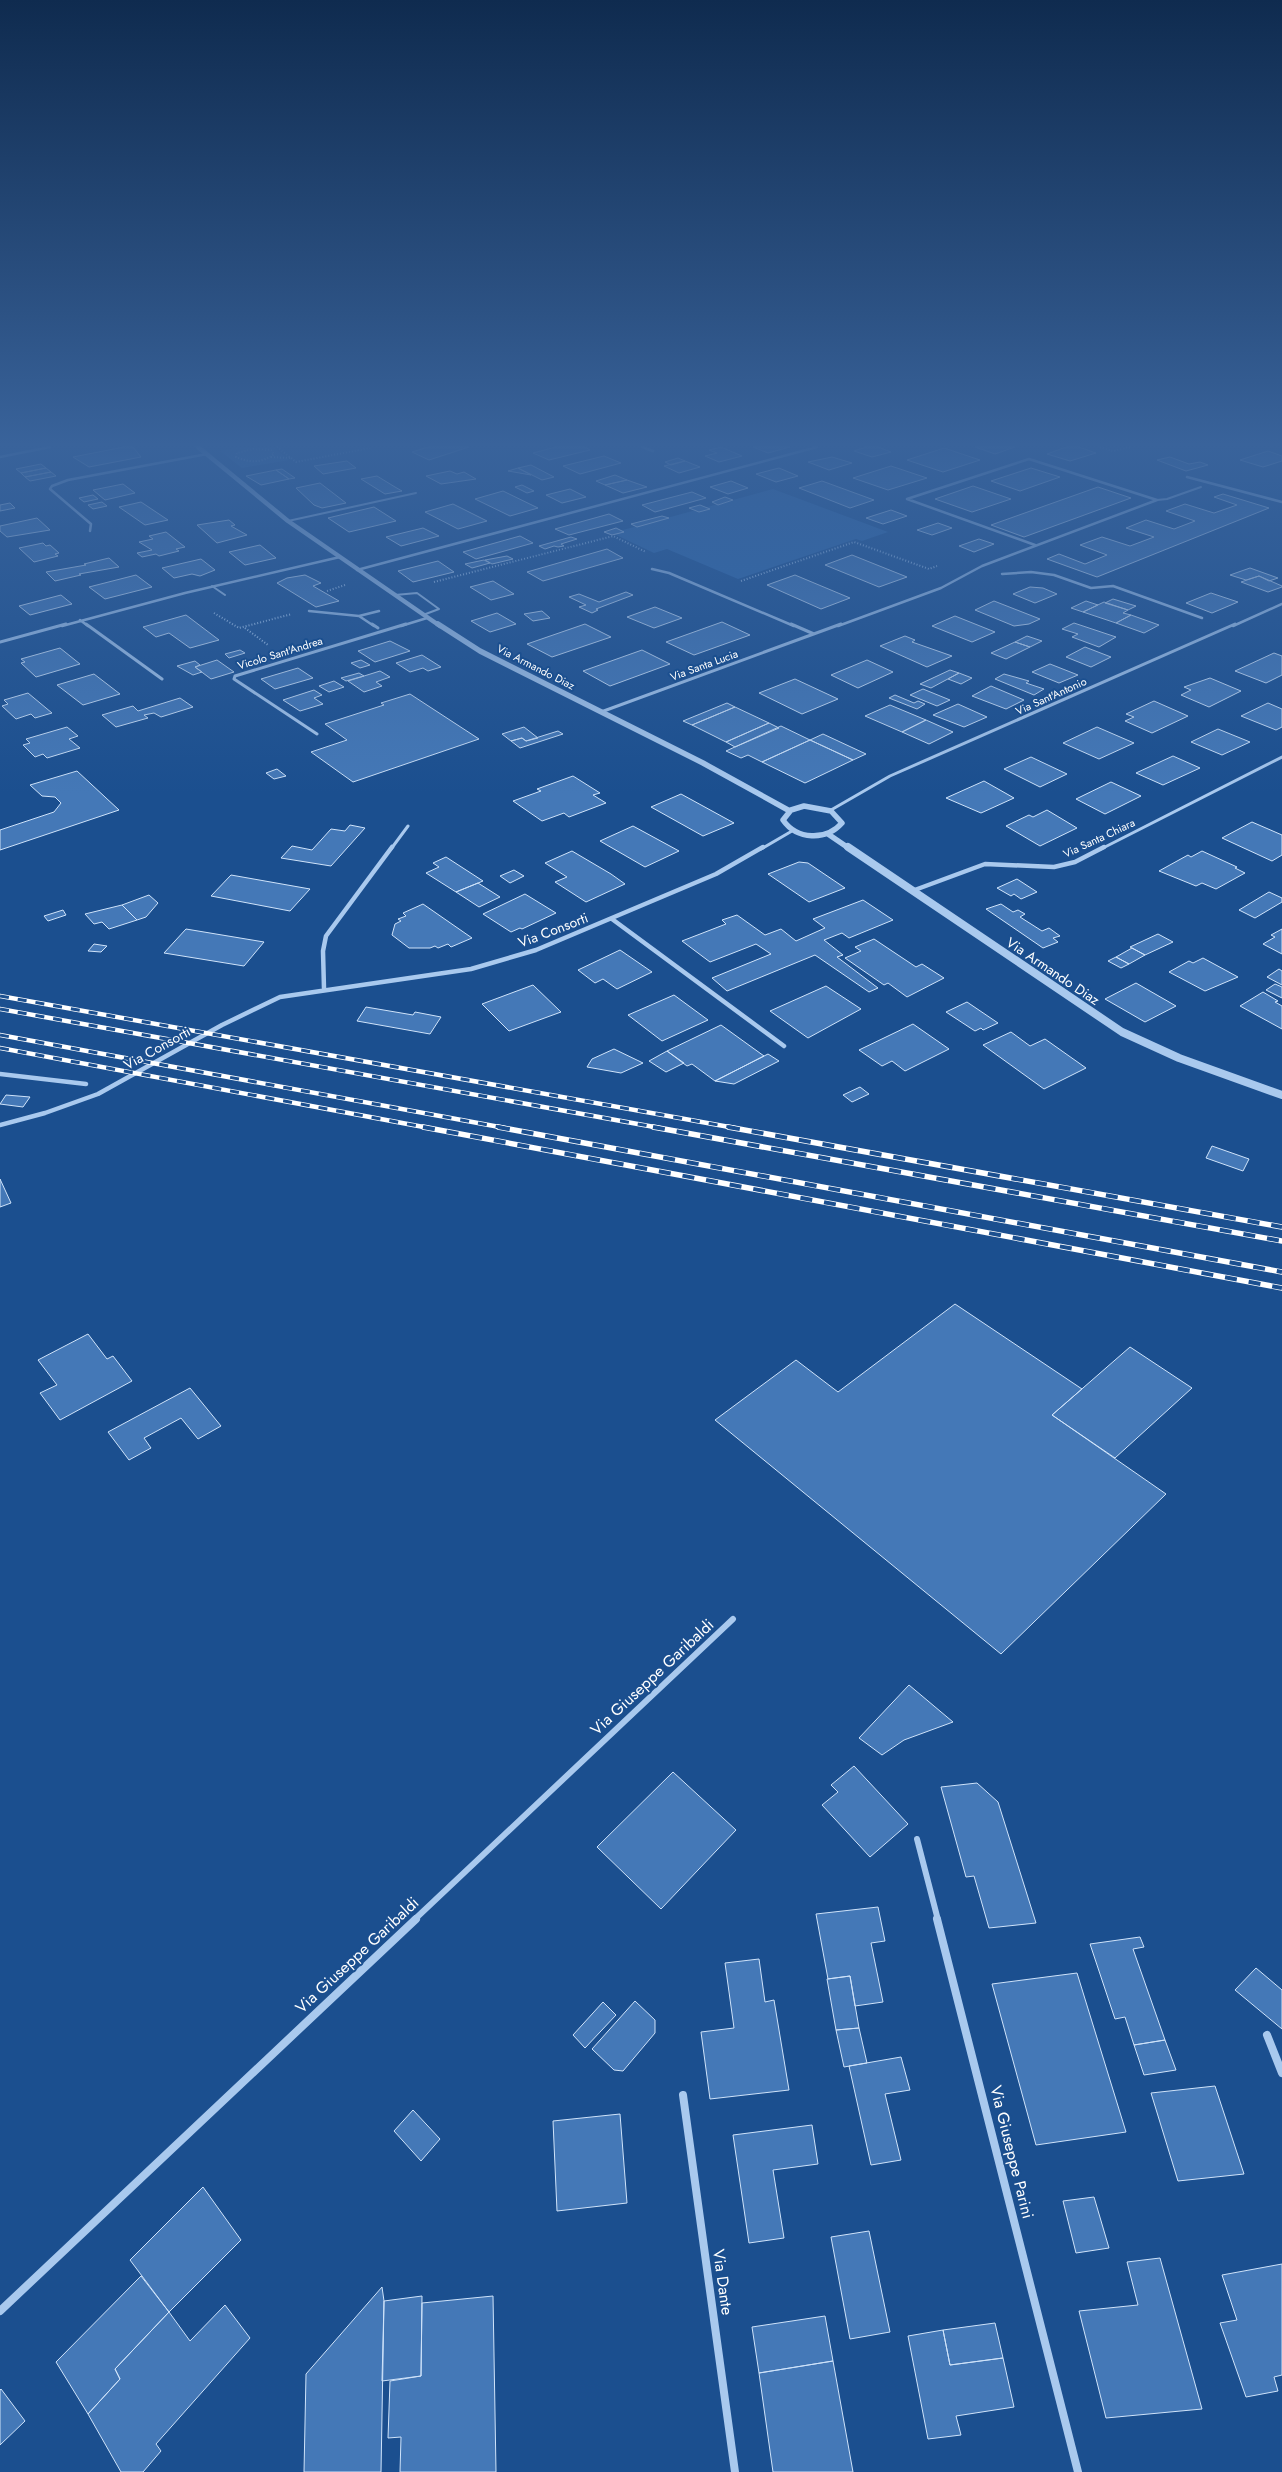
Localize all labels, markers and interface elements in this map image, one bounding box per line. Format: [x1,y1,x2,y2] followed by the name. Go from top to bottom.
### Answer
[235,632,325,674] street label: Vicolo Sant'Andrea
[494,640,578,694] street label: Via Armando Diaz
[668,645,740,685] street label: Via Santa Lucia
[1013,673,1089,719] street label: Via Sant'Antonio
[1060,814,1138,862] street label: Via Santa Chiara
[515,907,591,953] street label: Via Consorti
[1002,932,1104,1010] street label: Via Armando Diaz
[120,1021,194,1075] street label: Via Consorti
[585,1613,719,1741] street label: Via Giuseppe Garibaldi
[290,1891,424,2019] street label: Via Giuseppe Garibaldi
[984,2083,1040,2221] street label: Via Giuseppe Parini
[707,2248,739,2316] street label: Via Dante

